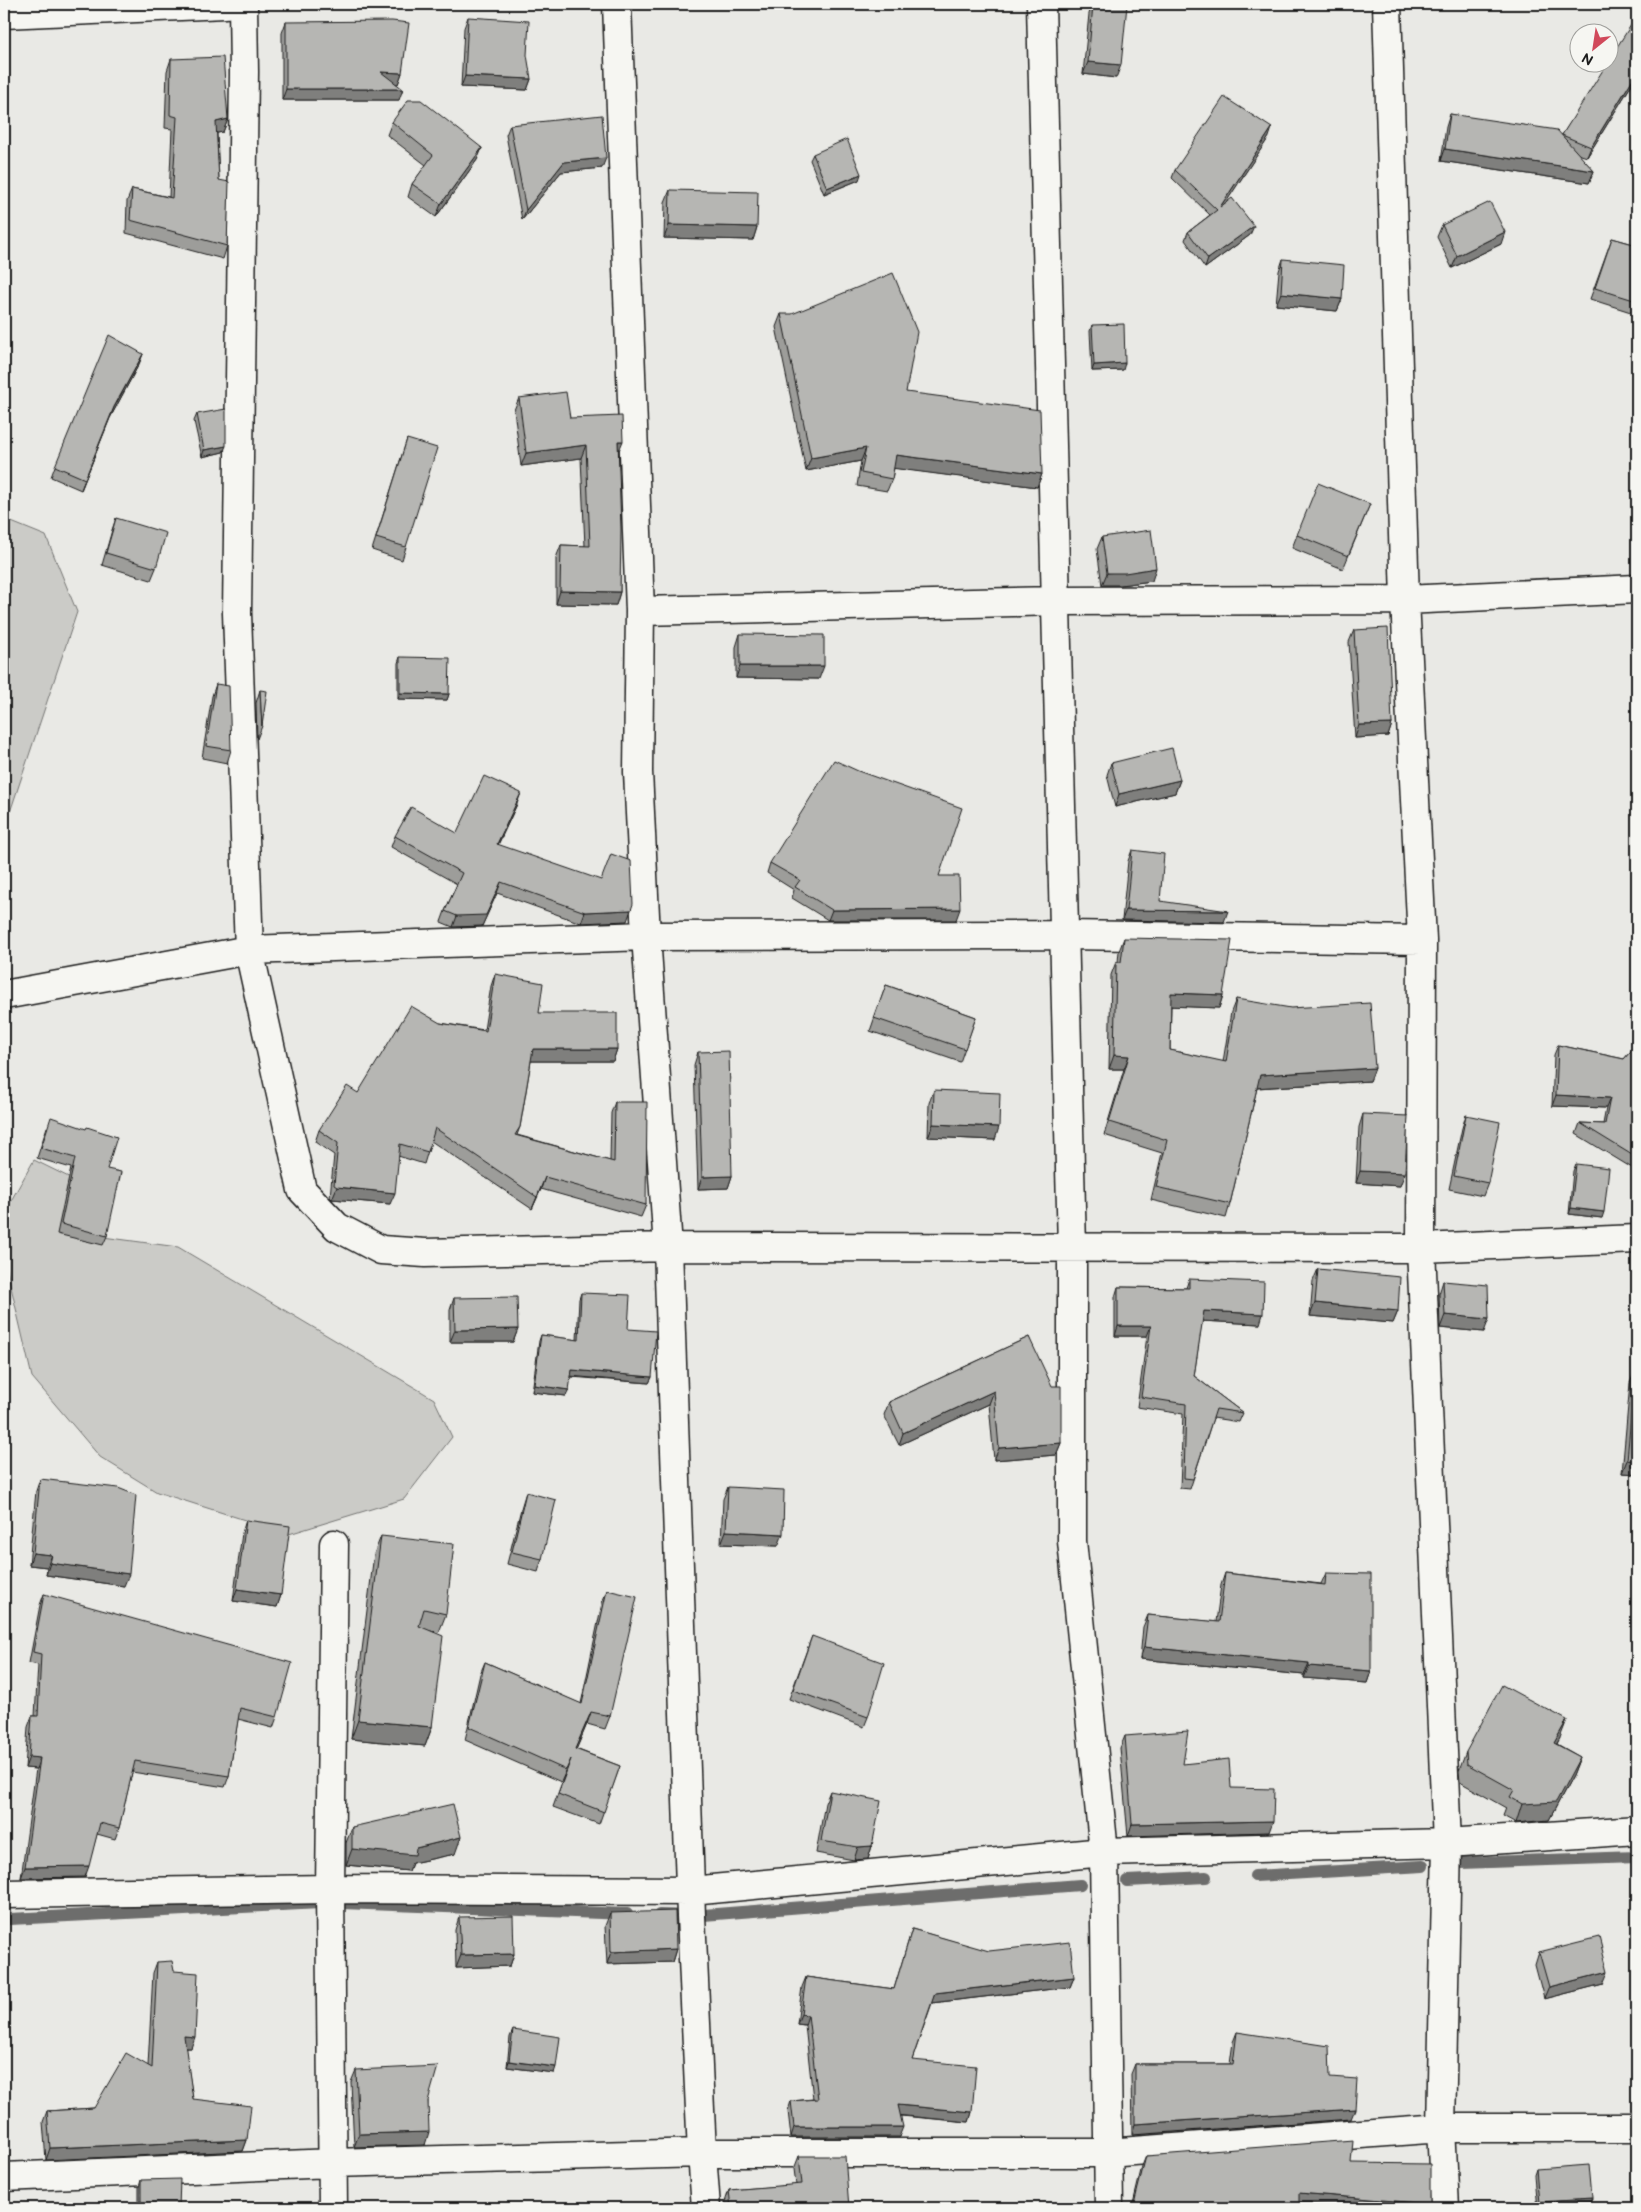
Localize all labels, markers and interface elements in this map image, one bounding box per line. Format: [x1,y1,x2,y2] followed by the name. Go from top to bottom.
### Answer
[1568,22,1618,72] north arrow
[1579,49,1597,69] text: N

